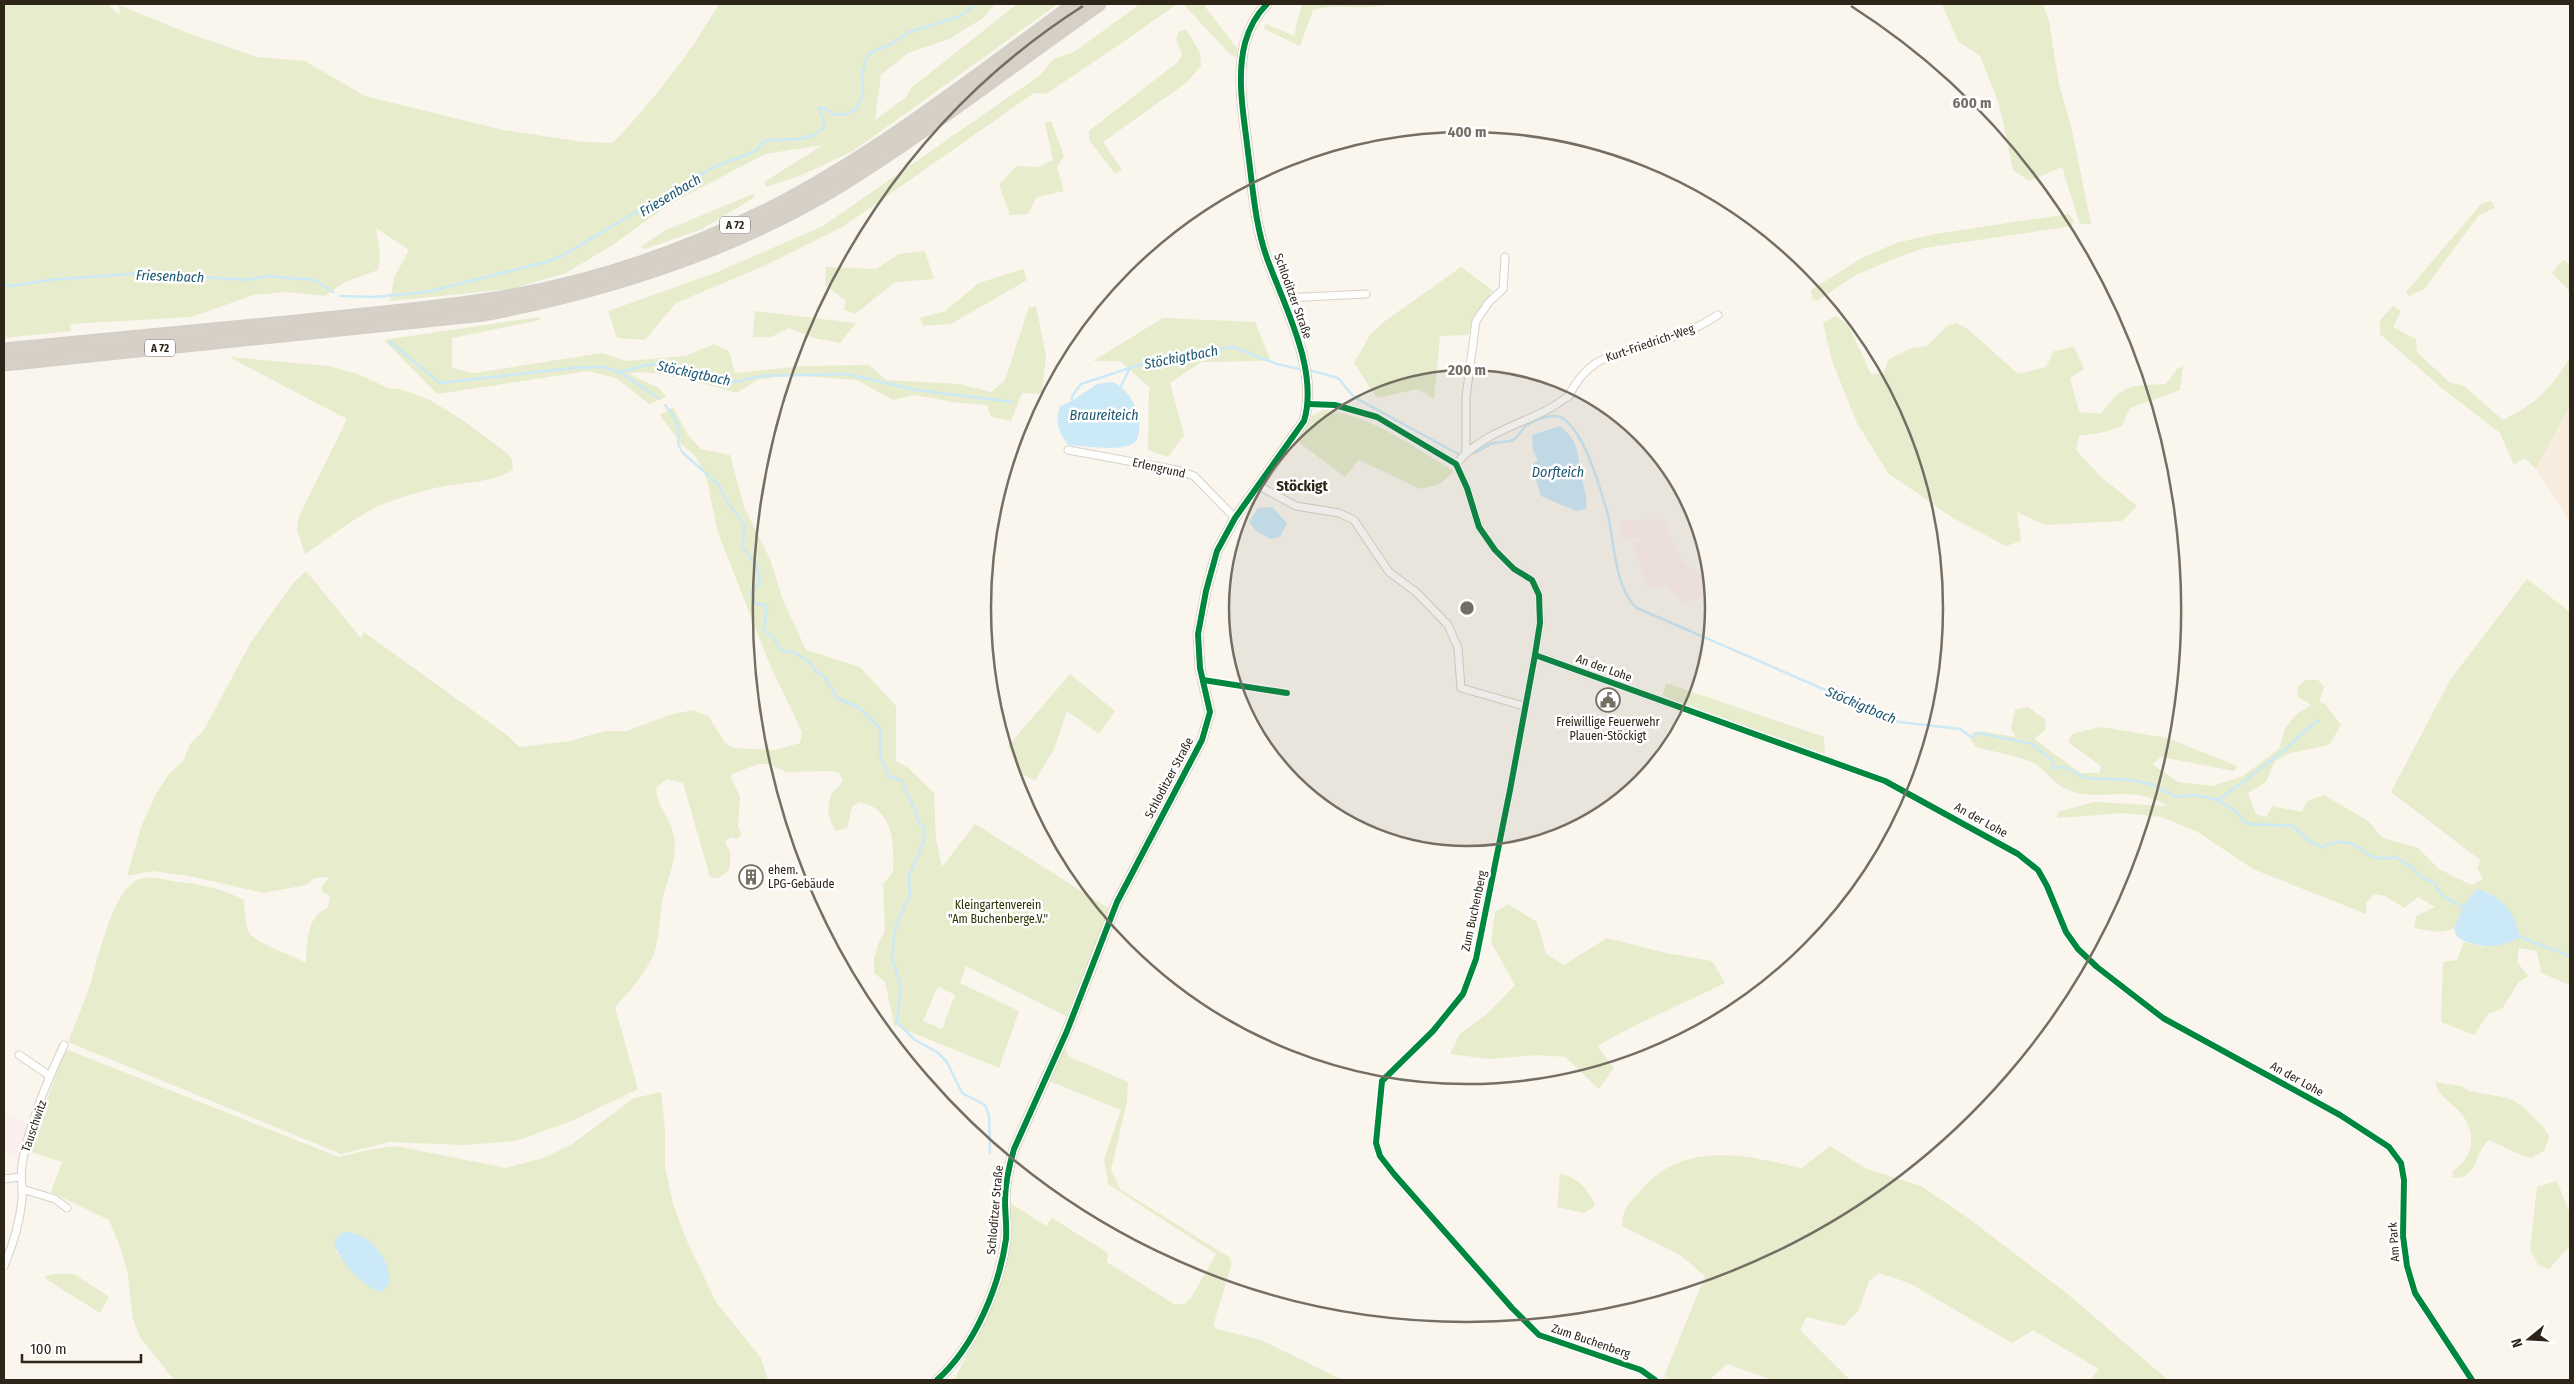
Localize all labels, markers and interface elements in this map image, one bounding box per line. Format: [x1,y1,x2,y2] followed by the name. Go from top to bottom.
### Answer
[1953,94,1991,112] text: 600 m
[1448,123,1486,141] text: 400 m
[637,171,704,220] water label: Friesenbach
[720,216,750,234] road number: A 72
[1271,251,1315,341] street label: Schloditzer Straße
[135,267,204,286] water label: Friesenbach
[1604,321,1696,365] street label: Kurt-Friedrich-Weg
[145,339,175,356] road number: A 72
[1142,342,1219,373] water label: Stöckigtbach
[655,357,732,390] water label: Stöckigtbach
[1447,361,1486,379] text: 200 m
[1069,407,1139,424] water label: Braureiteich
[1131,455,1187,481] street label: Erlengrund
[1532,464,1584,481] water label: Dorfteich
[1276,477,1329,495] district label: Stöckigt
[1458,599,1476,617] centre of rings
[1574,651,1634,685] street label: An der Lohe
[1822,683,1899,728] water label: Stöckigtbach
[1595,687,1621,713] public building icon: Freiwillige Feuerwehr Plauen-Stöckigt
[1556,715,1661,743] place label: Freiwillige Feuerwehr Plauen-Stöckigt
[1142,735,1196,821] street label: Schloditzer Straße
[1952,800,2010,840] street label: An der Lohe
[768,863,835,891] place label: ehem. LPG-Gebäude
[738,864,764,890] building icon: ehem. LPG-Gebäude
[1459,869,1489,953] street label: Zum Buchenberg
[948,898,1048,926] park label: Kleingartenverein "Am Buchenberge.V."
[2268,1059,2326,1099] street label: An der Lohe
[19,1098,49,1153] street label: Tauschwitz
[984,1165,1006,1255] street label: Schloditzer Straße
[2386,1221,2402,1262] street label: Am Park
[2504,1314,2554,1364] north arrow
[1550,1321,1633,1361] street label: Zum Buchenberg
[22,1332,141,1364] scale bar
[2508,1336,2526,1349] text: N
[30,1340,67,1358] text: 100 m

